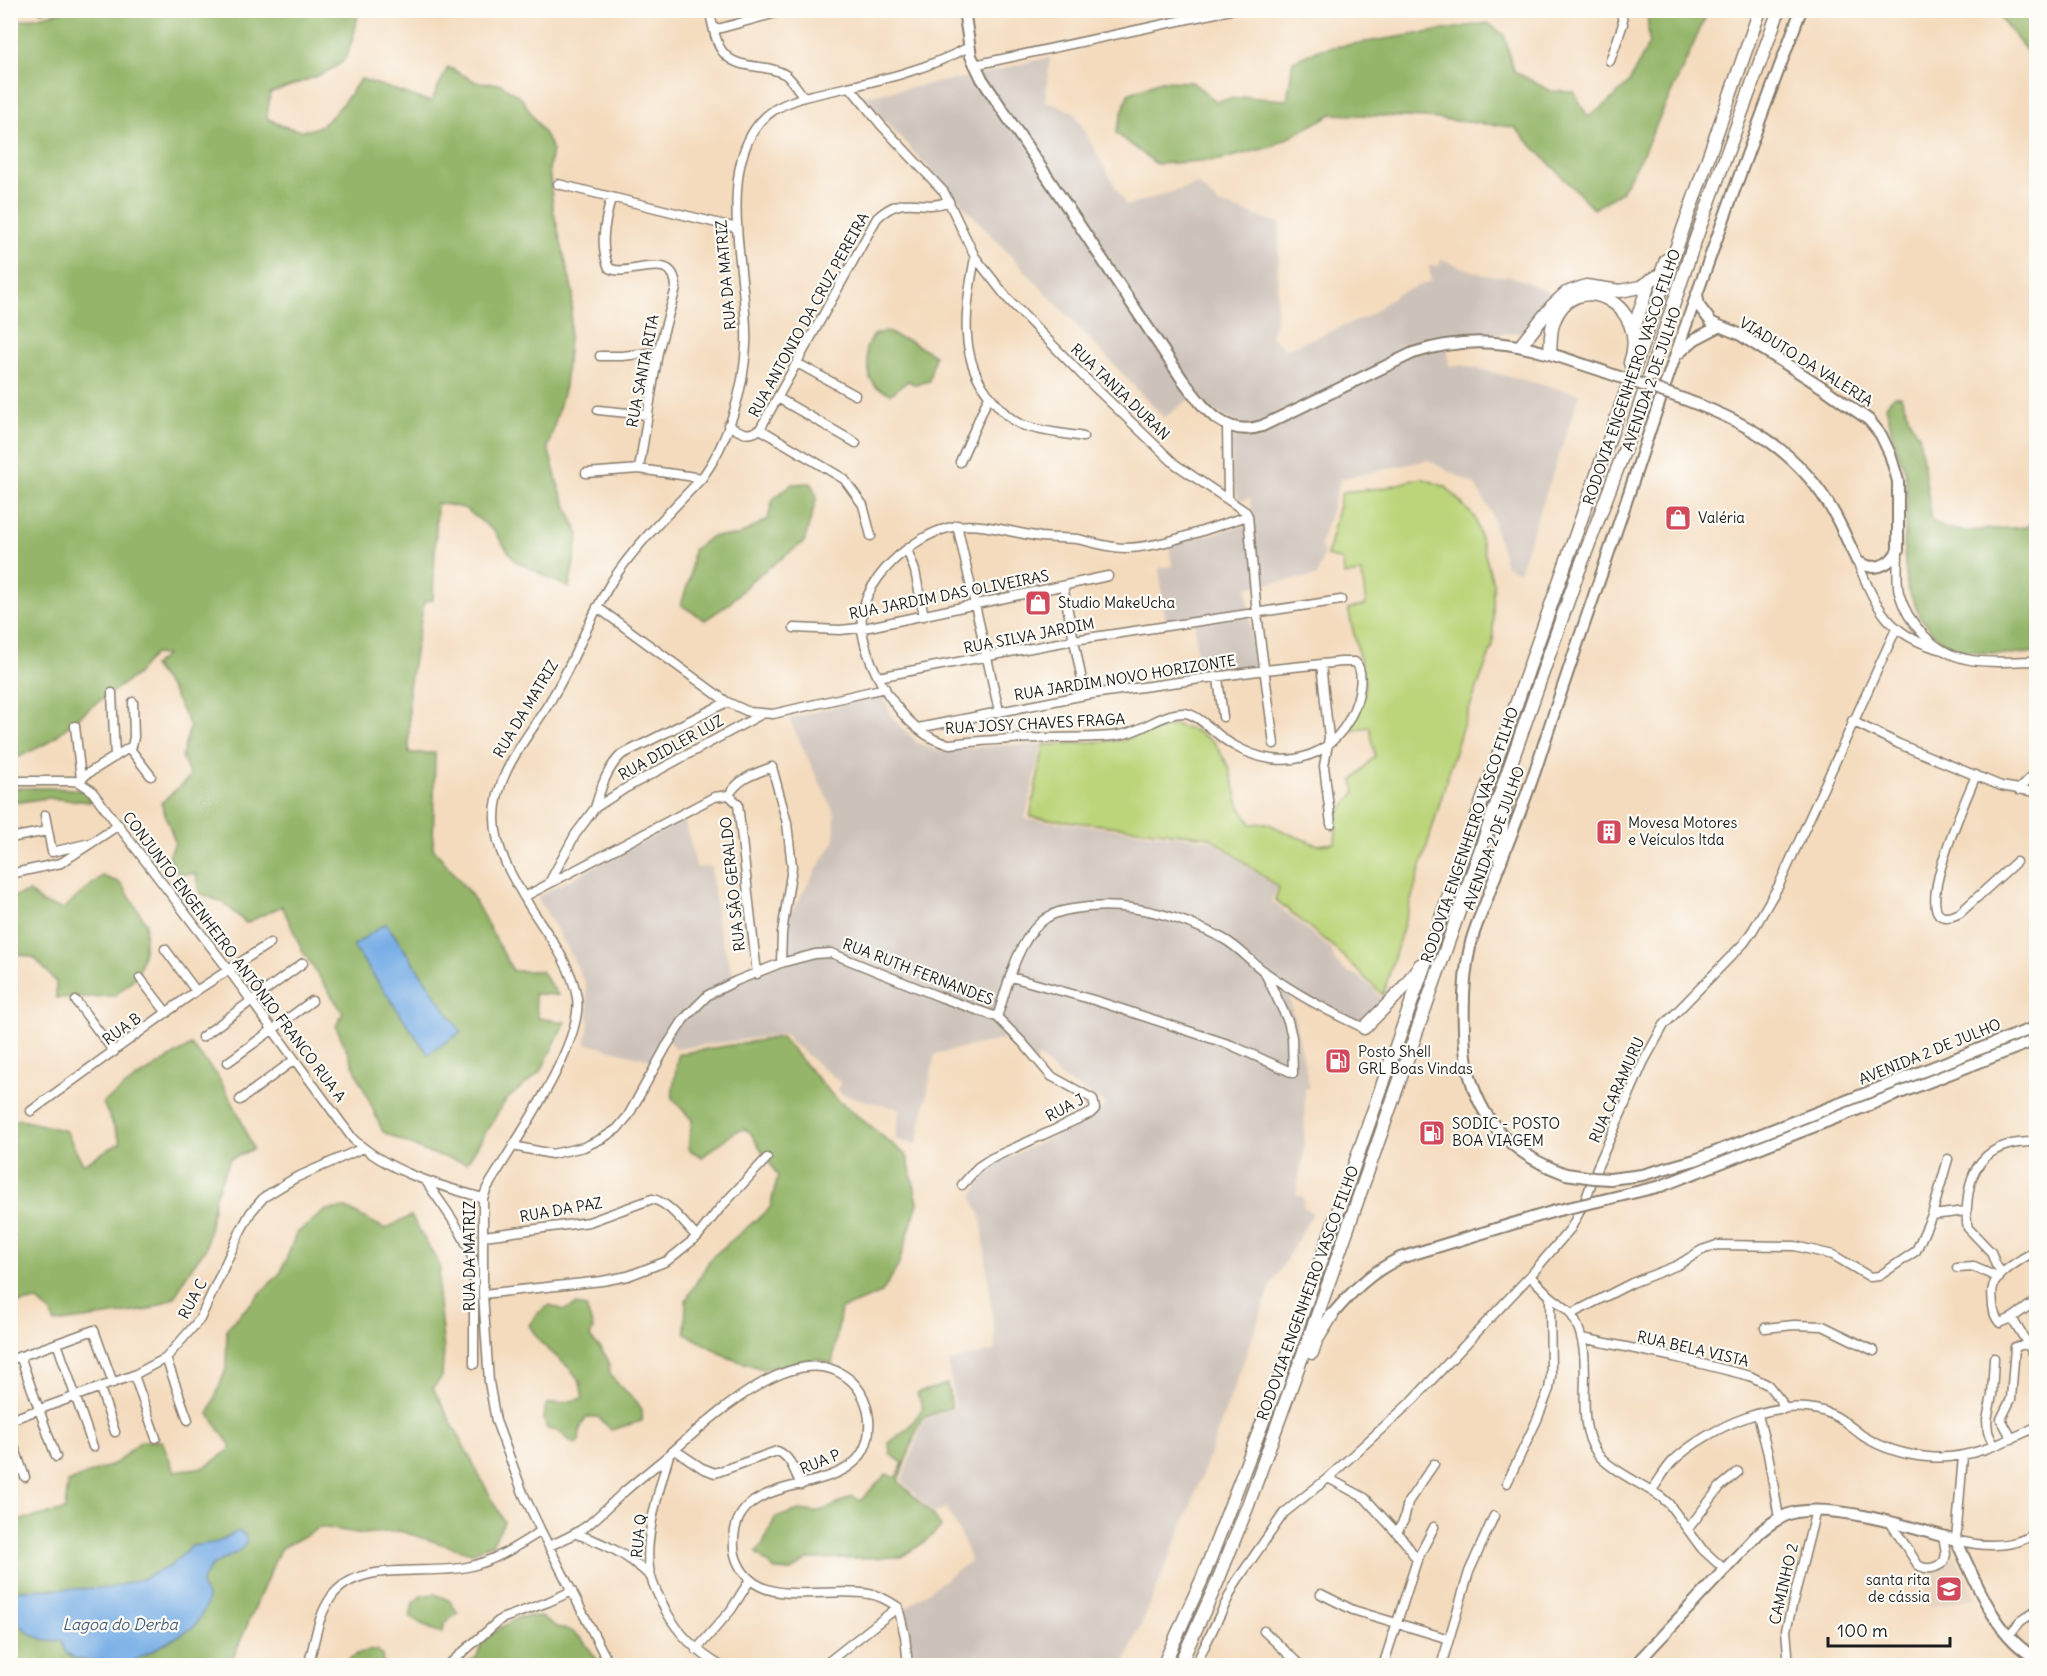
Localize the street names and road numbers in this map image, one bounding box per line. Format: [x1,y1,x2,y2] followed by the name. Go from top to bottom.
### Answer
[744,209,873,421] street label: RUA ANTONIO DA CRUZ PEREIRA
[711,219,740,331] street label: RUA DA MATRIZ
[1579,246,1684,507] street label: RODOVIA ENGENHEIRO VASCO FILHO
[1618,304,1685,454] street label: AVENIDA 2 DE JULHO
[622,312,663,429] street label: RUA SANTA RITA
[1736,313,1877,411] street label: VIADUTO DA VALERIA
[1067,340,1174,444] street label: RUA TANIA DURAN
[847,566,1050,623] street label: RUA JARDIM DAS OLIVEIRAS
[962,613,1096,658] street label: RUA SILVA JARDIM
[1013,651,1237,704] street label: RUA JARDIM NOVO HORIZONTE
[489,656,562,761] street label: RUA DA MATRIZ
[1417,704,1522,965] street label: RODOVIA ENGENHEIRO VASCO FILHO
[944,709,1126,738] street label: RUA JOSY CHAVES FRAGA
[615,711,727,784] street label: RUA DIDLER LUZ
[1459,763,1528,912] street label: AVENIDA 2 DE JULHO
[119,807,351,1106] street label: CONJUNTO ENGENHEIRO ANTÔNIO FRANCO RUA A
[716,816,749,952] street label: RUA SÃO GERALDO
[840,934,996,1009] street label: RUA RUTH FERNANDES
[99,1008,145,1049] street label: RUA B
[1856,1014,2004,1089] street label: AVENIDA 2 DE JULHO
[1585,1034,1648,1146] street label: RUA CARAMURU
[1042,1090,1087,1126] street label: RUA J
[1252,1163,1363,1423] street label: RODOVIA ENGENHEIRO VASCO FILHO
[518,1193,604,1226] street label: RUA DA PAZ
[460,1200,479,1311] street label: RUA DA MATRIZ
[174,1275,211,1322] street label: RUA C
[1635,1326,1751,1371] street label: RUA BELA VISTA
[797,1445,843,1478] street label: RUA P
[627,1513,650,1559] street label: RUA Q
[1765,1541,1802,1626] street label: CAMINHO 2

